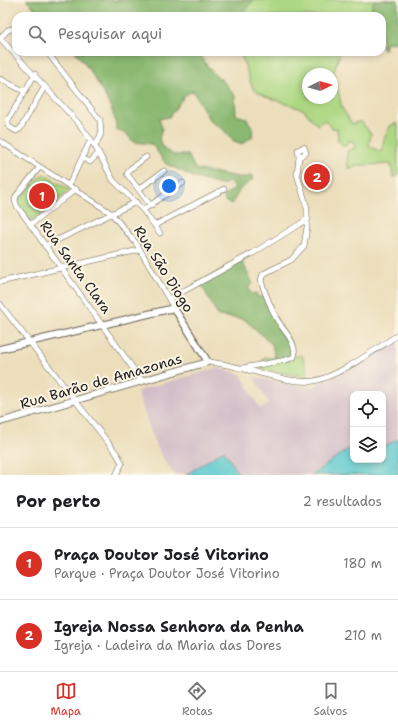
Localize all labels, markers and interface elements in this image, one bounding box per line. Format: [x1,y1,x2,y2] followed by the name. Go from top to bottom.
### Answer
[12,12,386,56] search box
[26,23,48,45] icon: search
[58,24,162,44] text: Pesquisar aqui
[302,68,338,104] north arrow
[304,162,330,192] pin: 2
[159,176,179,196] your location
[29,181,55,211] pin: 1
[36,217,116,317] street label: Rua Santa Clara
[130,222,198,316] street label: Rua São Diogo
[18,349,184,413] street label: Rua Barão de Amazonas
[350,391,386,463] map controls
[350,391,386,427] button: locate
[350,427,386,463] button: layers
[16,490,101,512] text: Por perto
[303,493,382,510] text: 2 resultados
[54,545,269,565] text: Praça Doutor José Vitorino
[26,555,32,572] text: 1
[343,555,382,572] text: 180 m
[54,565,280,582] text: Parque · Praça Doutor José Vitorino
[54,617,304,637] text: Igreja Nossa Senhora da Penha
[24,627,34,644] text: 2
[344,627,382,644] text: 210 m
[54,637,282,654] text: Igreja · Ladeira da Maria das Dores
[51,680,81,719] tab: Mapa
[182,680,213,719] tab: Rotas
[314,680,347,719] tab: Salvos

